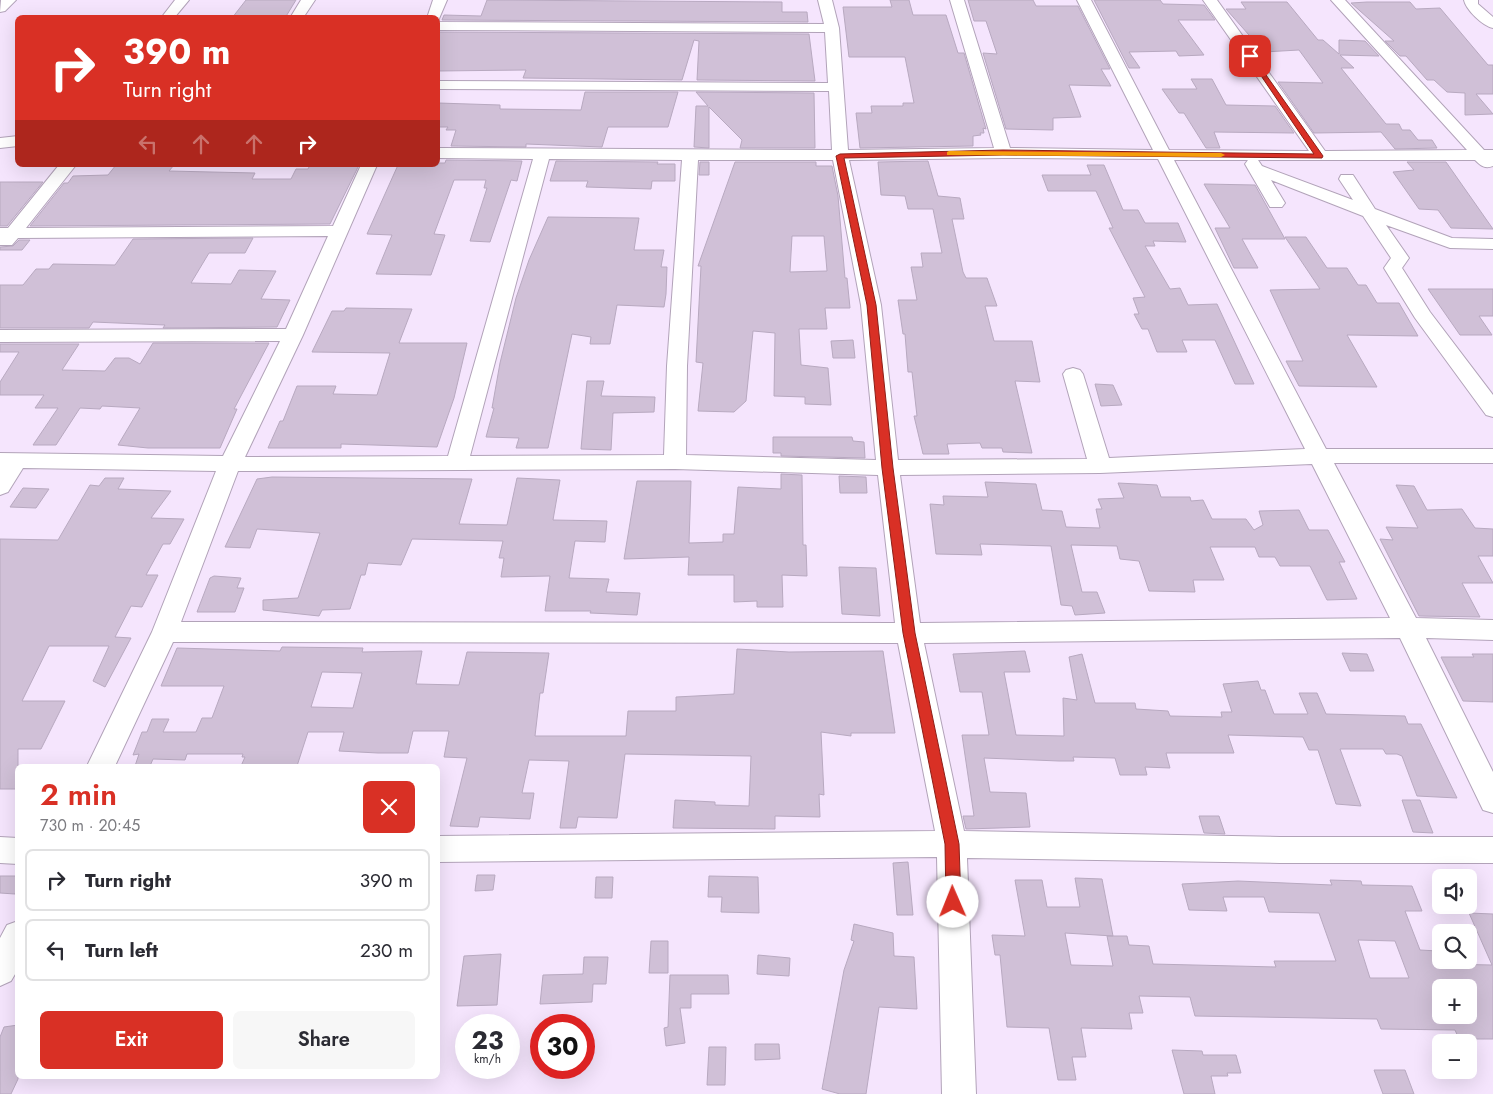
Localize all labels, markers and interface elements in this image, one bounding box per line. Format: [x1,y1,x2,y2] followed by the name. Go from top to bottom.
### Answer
[123,27,231,77] text: 390 m
[40,35,105,100] icon: right
[1229,35,1271,77] pin
[1236,42,1264,70] icon: arrive
[123,73,211,105] text: Turn right
[134,130,162,158] icon: left
[187,130,215,158] icon: ahead
[240,130,268,158] icon: ahead
[293,130,321,158] icon: right
[40,773,117,816] text: 2 min
[363,781,415,833] button: close
[40,814,140,837] text: 730 m · 20:45
[42,866,70,894] icon: right
[85,867,171,894] text: Turn right
[360,867,413,894] text: 390 m
[1432,869,1477,1079] map controls
[1432,869,1477,914] button: sound
[926,875,978,927] position arrow
[1432,924,1477,969] button: search
[42,936,70,964] icon: left
[85,937,158,964] text: Turn left
[360,937,413,964] text: 230 m
[1432,979,1477,1024] button: +
[40,1011,223,1069] button: Exit
[233,1011,415,1069] button: Share
[530,1014,595,1079] speed limit sign: 30
[472,1022,503,1058] text: 23
[1432,1034,1477,1079] button: −
[474,1050,501,1068] text: km/h

